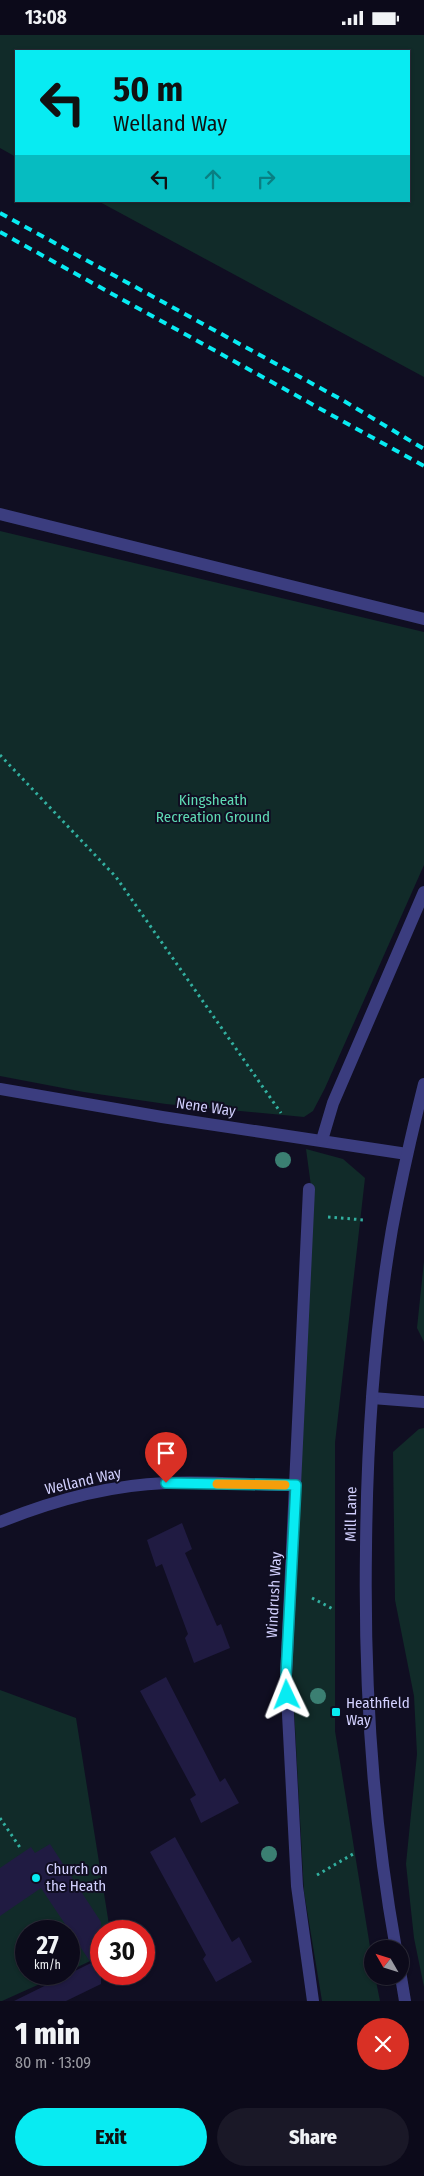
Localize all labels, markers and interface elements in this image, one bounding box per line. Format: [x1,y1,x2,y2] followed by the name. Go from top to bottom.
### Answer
[25,6,67,29] text: 13:08
[113,68,183,110] text: 50 m
[30,70,95,135] icon: left
[113,110,227,137] text: Welland Way
[146,165,174,193] icon: left
[199,165,227,193] icon: ahead
[252,165,280,193] icon: right
[156,791,270,826] park label: Kingsheath Recreation Ground
[175,1094,237,1120] street label: Nene Way
[145,1432,187,1483] pin
[152,1439,180,1467] icon: arrive
[43,1463,123,1499] street label: Welland Way
[342,1486,360,1542] street label: Mill Lane
[263,1551,285,1639] street label: Windrush Way
[260,1668,312,1720] position arrow
[346,1694,410,1729] place label: Heathfield Way
[330,1706,342,1718] marker: Heathfield Way
[46,1860,108,1895] place label: Church on the Heath
[30,1872,42,1884] marker: Church on the Heath
[90,1920,155,1985] speed limit sign: 30
[36,1931,59,1961] text: 27
[364,1940,409,1985] north arrow
[364,1940,409,1985] map controls
[34,1958,61,1972] text: km/h
[15,2016,80,2052] text: 1 min
[357,2018,409,2070] button: close
[15,2053,91,2072] text: 80 m · 13:09
[15,2108,207,2166] button: Exit
[217,2108,409,2166] button: Share

